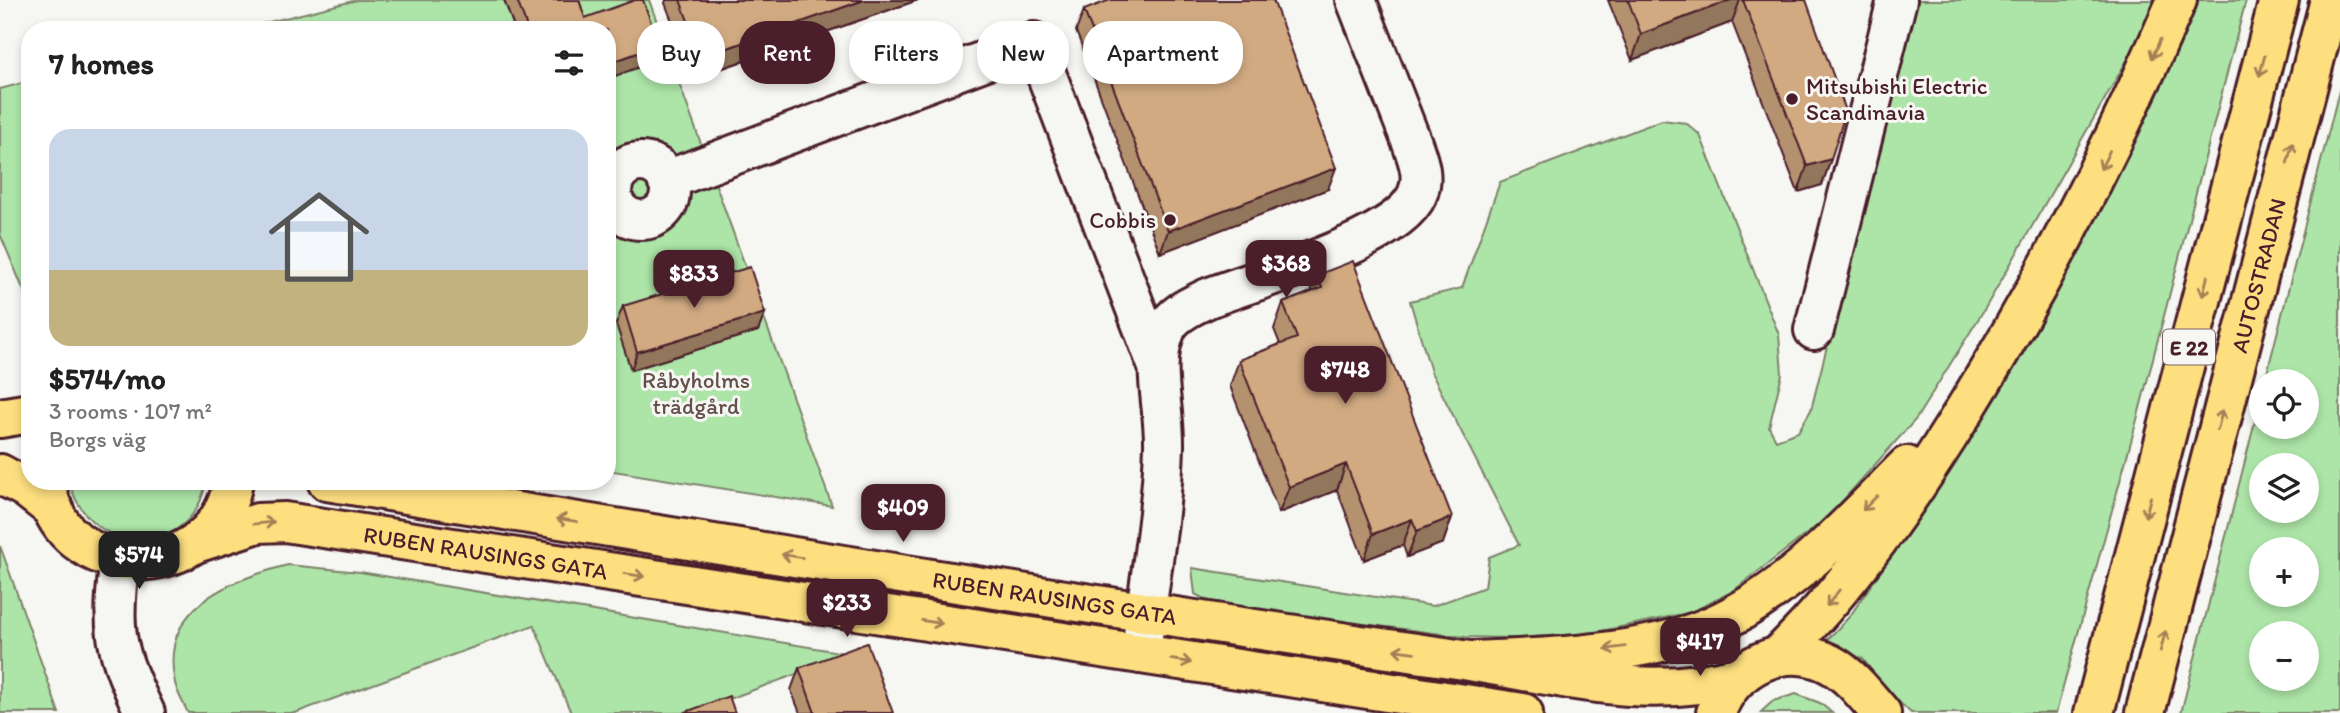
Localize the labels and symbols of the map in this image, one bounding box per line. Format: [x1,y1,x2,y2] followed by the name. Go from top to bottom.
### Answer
[2149,38,2162,60] one-way arrow
[2255,54,2268,77] one-way arrow
[1806,72,1988,126] place label: Mitsubishi Electric Scandinavia
[1784,91,1800,107] marker: Mitsubishi Electric Scandinavia
[2284,142,2297,165] one-way arrow
[2098,149,2111,170] one-way arrow
[2225,195,2292,356] street label: AUTOSTRADAN
[1089,206,1156,234] place label: Cobbis
[1162,212,1178,228] marker: Cobbis
[1245,240,1327,300] pin: $368
[653,250,735,310] pin: $833
[2198,274,2211,297] one-way arrow
[2163,330,2215,364] road number: E 22
[1304,346,1386,406] pin: $748
[642,366,750,420] park label: Råbyholms trädgård
[2215,410,2228,432] one-way arrow
[862,484,944,544] pin: $409
[1862,494,1879,511] one-way arrow
[2141,495,2154,517] one-way arrow
[556,513,579,526] one-way arrow
[252,517,275,530] one-way arrow
[362,520,610,586] street label: RUBEN RAUSINGS GATA
[98,532,180,591] pin: $574
[781,549,804,562] one-way arrow
[931,565,1179,631] street label: RUBEN RAUSINGS GATA
[623,569,645,582] one-way arrow
[806,580,888,639] pin: $233
[1825,588,1840,606] one-way arrow
[920,616,943,629] one-way arrow
[1659,618,1741,678] pin: $417
[2157,630,2170,653] one-way arrow
[1604,642,1627,655] one-way arrow
[1393,645,1416,658] one-way arrow
[1169,654,1192,667] one-way arrow

